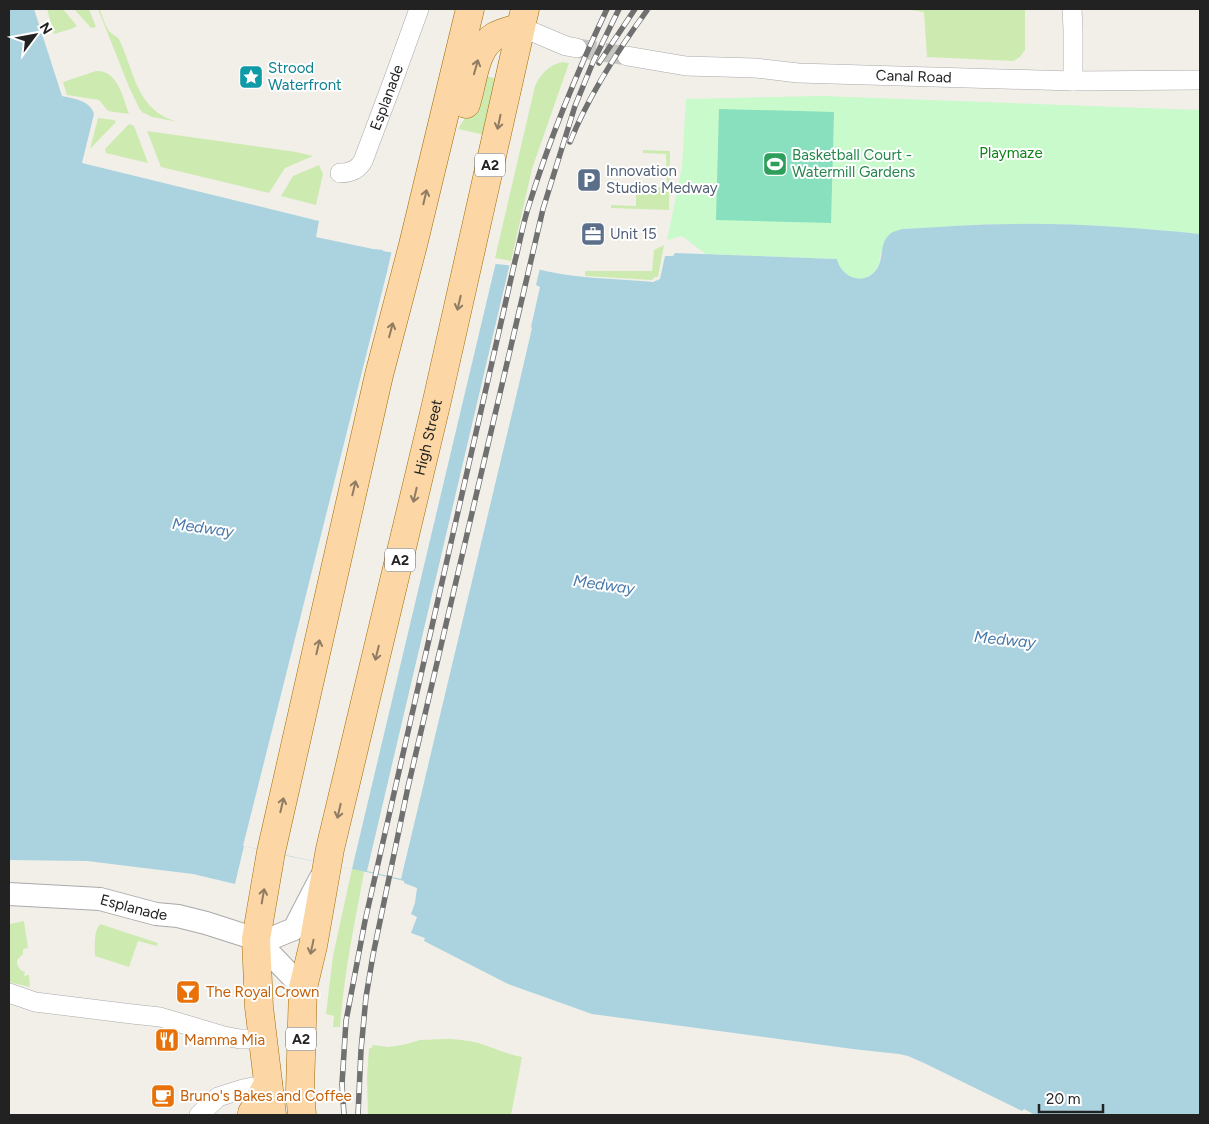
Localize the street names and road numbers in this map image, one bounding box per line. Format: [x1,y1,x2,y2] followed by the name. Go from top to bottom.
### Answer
[366,62,407,133] street label: Esplanade
[875,66,952,86] street label: Canal Road
[475,154,505,176] road number: A2
[411,397,446,477] street label: High Street
[385,548,415,572] road number: A2
[98,890,168,924] street label: Esplanade
[286,1028,316,1050] road number: A2

